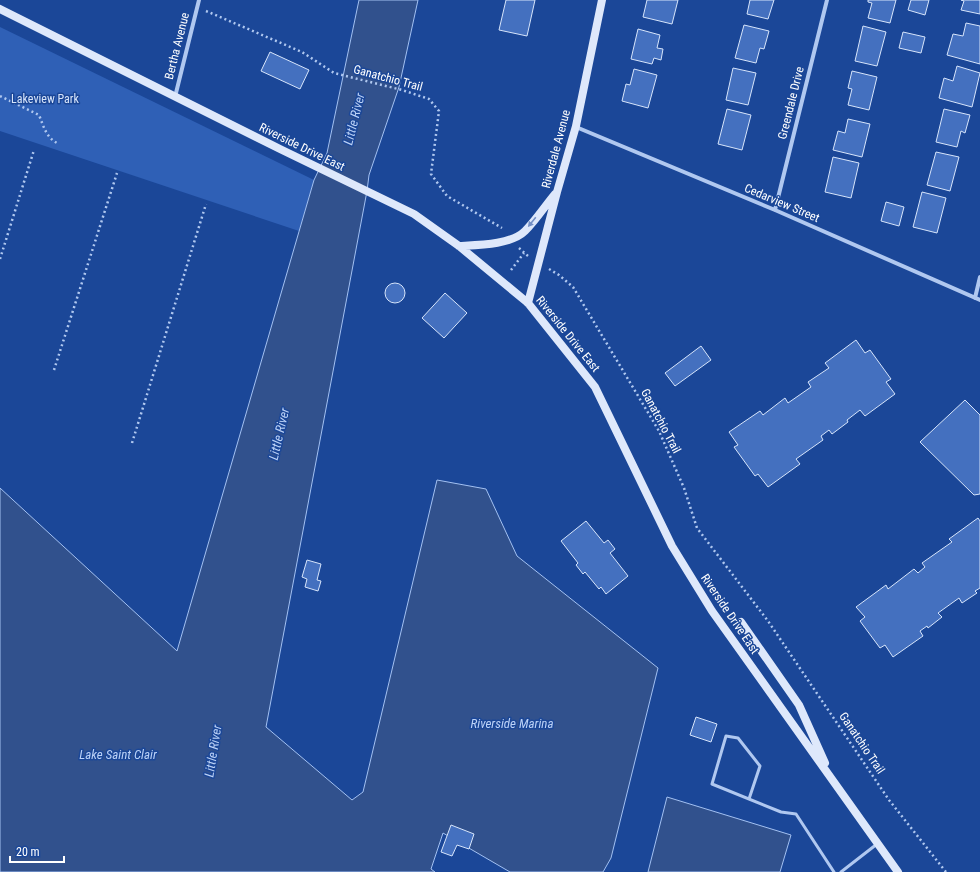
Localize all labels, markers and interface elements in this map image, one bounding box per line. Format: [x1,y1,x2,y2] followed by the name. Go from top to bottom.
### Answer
[162,11,192,81] street label: Bertha Avenue
[352,62,424,94] street label: Ganatchio Trail
[775,65,807,141] street label: Greendale Drive
[340,90,368,146] water label: Little River
[11,92,79,106] park label: Lakeview Park
[539,108,573,190] street label: Riverdale Avenue
[257,120,347,174] street label: Riverside Drive East
[742,181,822,225] street label: Cedarview Street
[528,217,537,228] one-way arrow
[533,293,603,375] street label: Riverside Drive East
[638,386,684,456] street label: Ganatchio Trail
[266,405,293,461] water label: Little River
[698,571,762,657] street label: Riverside Drive East
[836,710,888,776] street label: Ganatchio Trail
[471,716,553,731] water label: Riverside Marina
[201,723,225,778] water label: Little River
[79,747,158,762] water label: Lake Saint Clair
[10,838,64,864] scale bar
[16,845,40,859] text: 20 m

